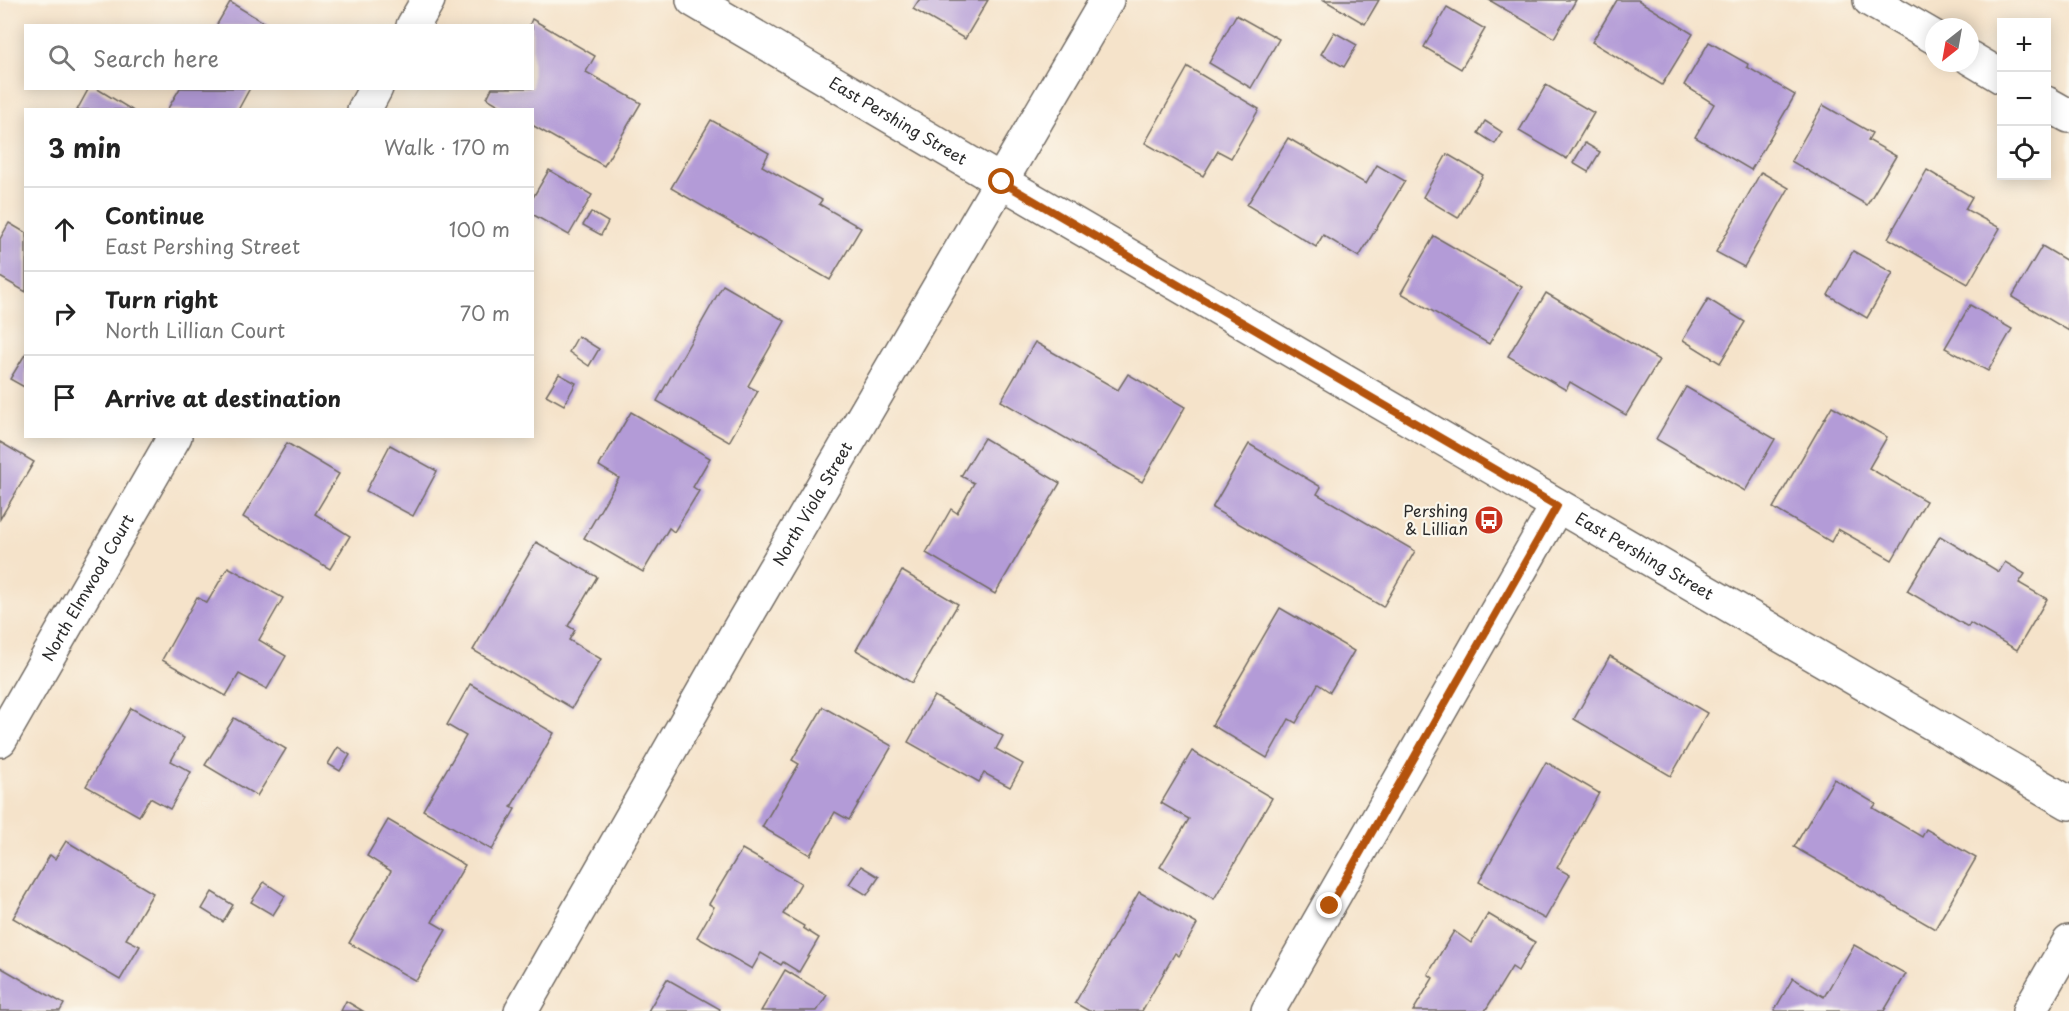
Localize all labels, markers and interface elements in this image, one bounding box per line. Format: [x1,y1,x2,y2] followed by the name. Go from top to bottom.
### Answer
[1925,18,1979,72] north arrow
[1997,18,2051,180] map controls
[1997,18,2051,72] button: +
[24,24,534,90] search box
[45,41,78,74] icon: search
[93,41,219,74] text: Search here
[825,70,972,170] street label: East Pershing Street
[1997,72,2051,126] button: −
[1997,126,2051,180] button: locate
[48,128,121,167] text: 3 min
[384,132,510,162] text: Walk · 170 m
[988,168,1014,194] route start
[105,198,204,231] text: Continue
[48,213,81,246] icon: ahead
[449,214,510,244] text: 100 m
[105,231,300,261] text: East Pershing Street
[105,282,218,315] text: Turn right
[48,297,81,330] icon: right
[460,298,510,328] text: 70 m
[105,315,285,345] text: North Lillian Court
[48,381,81,414] icon: arrive
[105,381,341,414] text: Arrive at destination
[766,436,857,570] street label: North Viola Street
[1403,498,1468,540] place label: Pershing & Lillian
[1473,504,1505,536] bus stop icon: Pershing & Lillian
[1571,505,1719,605] street label: East Pershing Street
[35,509,139,665] street label: North Elmwood Court
[1316,892,1342,918] route end

